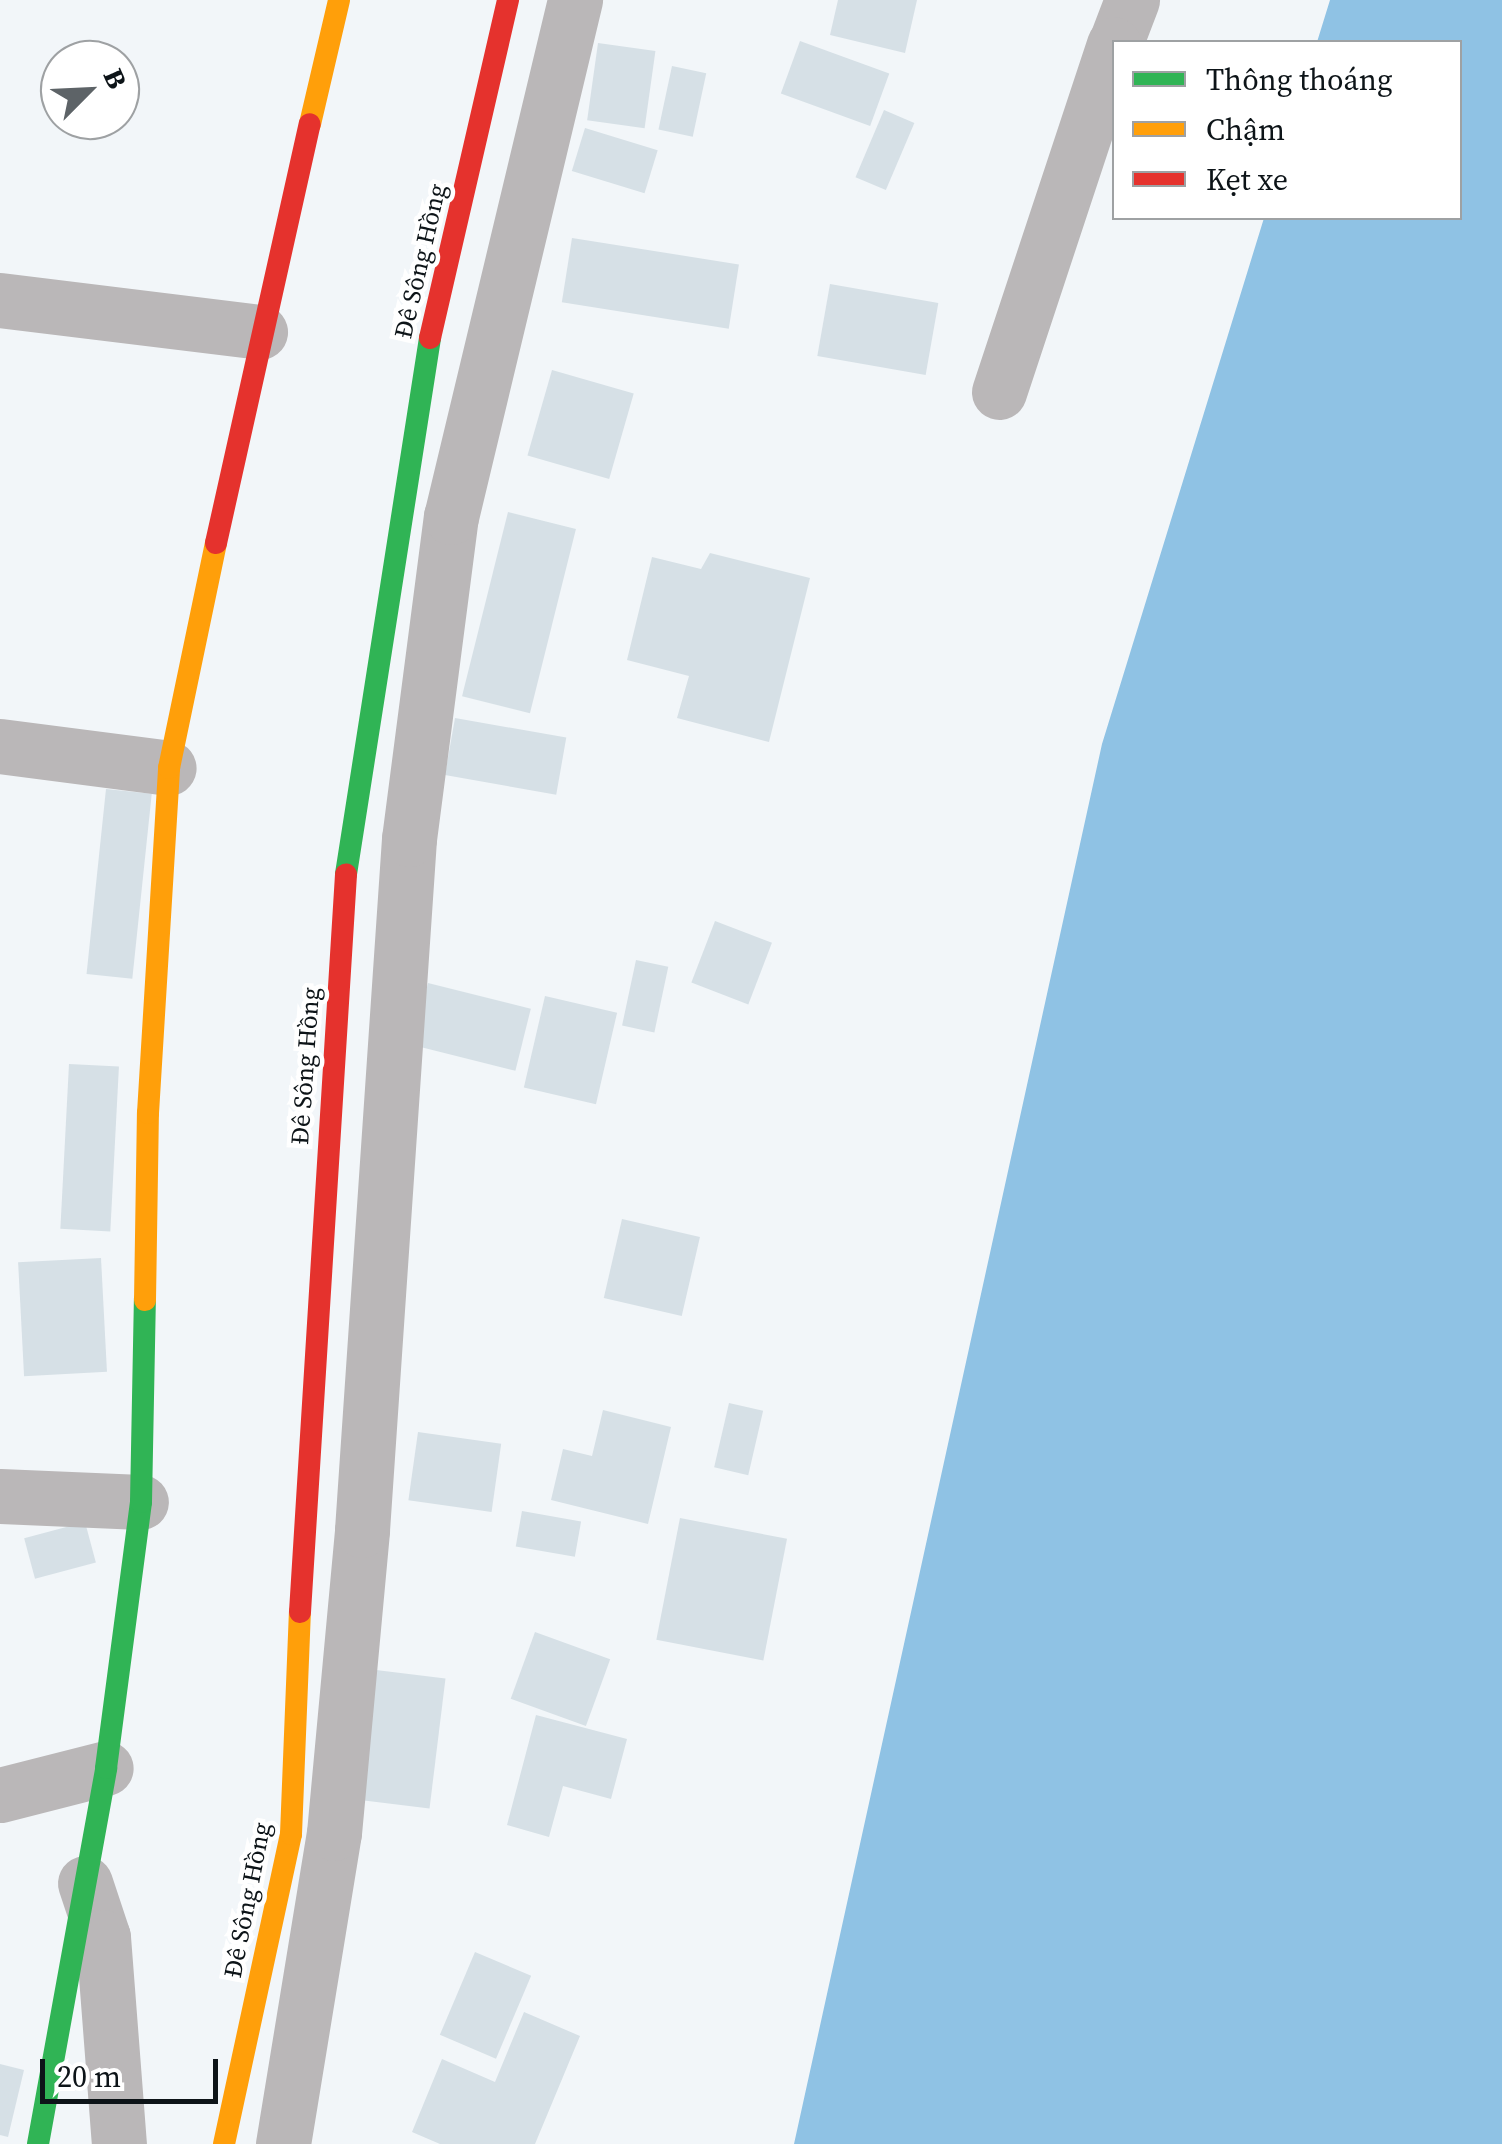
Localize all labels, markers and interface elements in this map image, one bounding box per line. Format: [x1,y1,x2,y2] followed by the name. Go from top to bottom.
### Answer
[40,40,140,140] north arrow
[1112,40,1462,220] legend
[1206,59,1392,100] text: Thông thoáng
[95,63,137,95] text: B
[1206,109,1285,150] text: Chậm
[1206,159,1288,200] text: Kẹt xe
[388,181,452,341] street label: Đê Sông Hồng
[285,986,325,1146] street label: Đê Sông Hồng
[217,1820,277,1980] street label: Đê Sông Hồng
[45,2039,222,2101] scale bar
[57,2056,121,2097] text: 20 m

